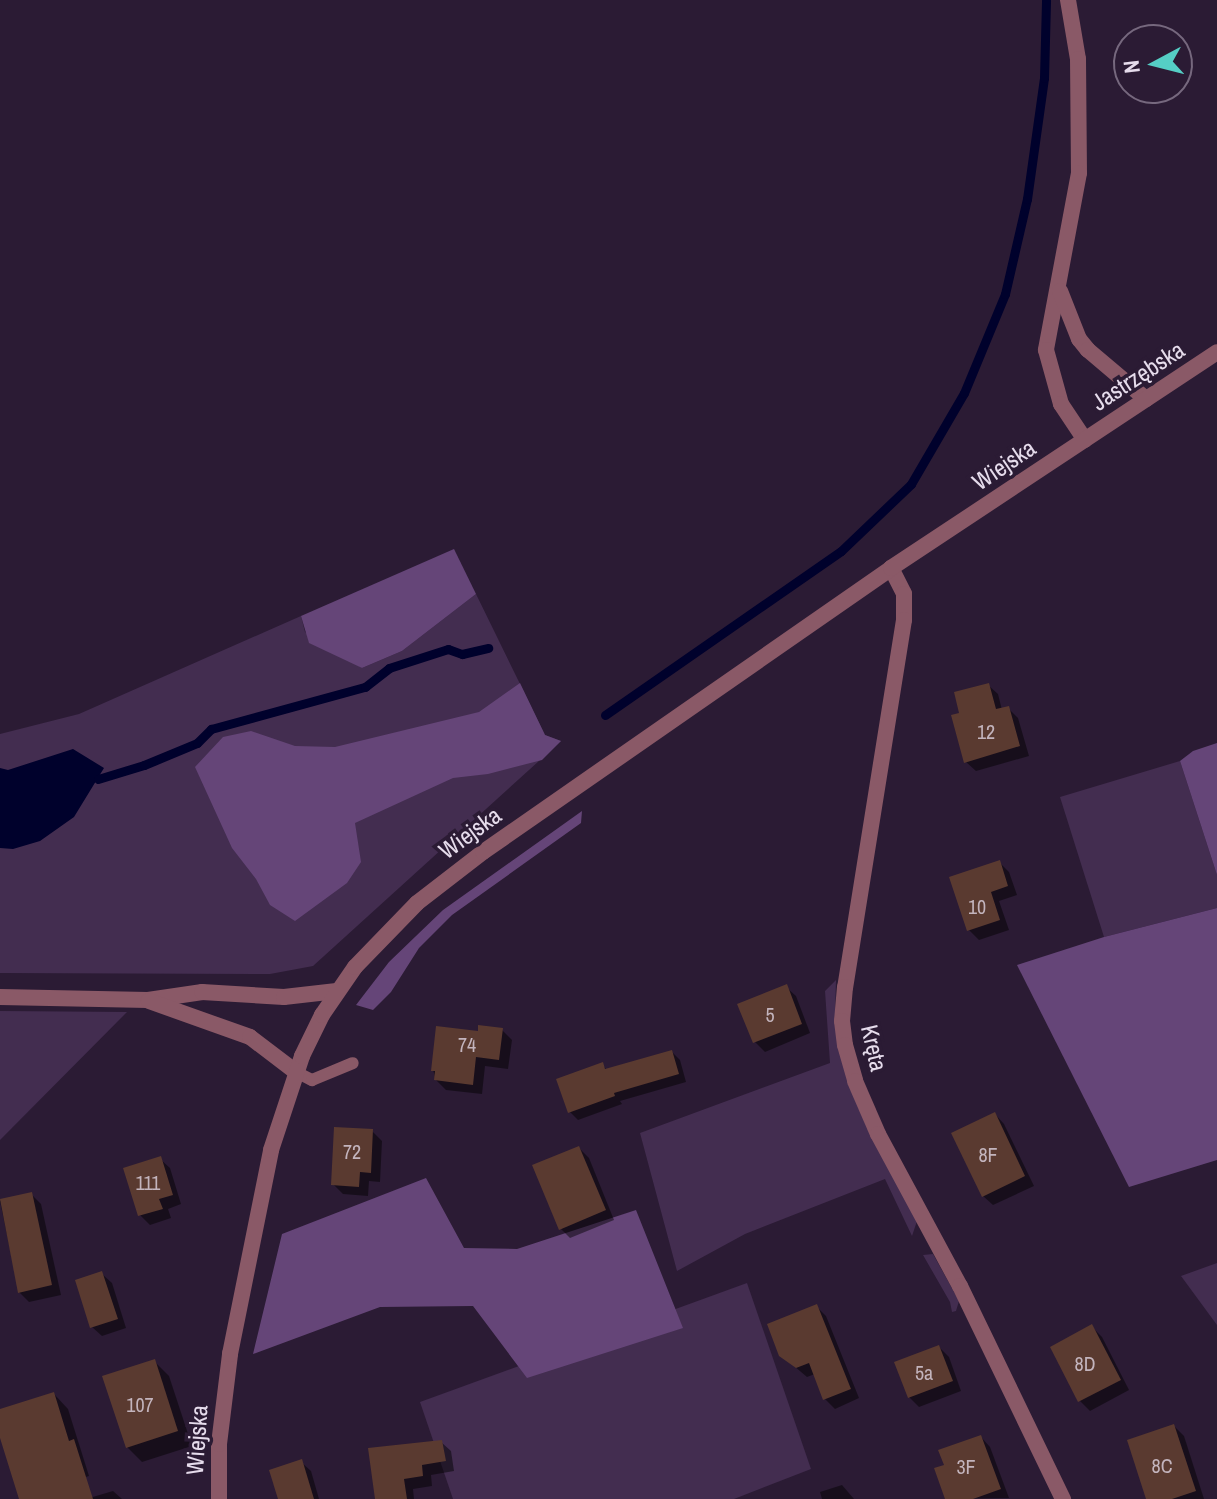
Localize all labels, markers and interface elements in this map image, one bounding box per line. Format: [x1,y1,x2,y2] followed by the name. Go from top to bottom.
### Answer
[1113,24,1193,104] north arrow
[1115,58,1147,75] text: N
[1086,335,1190,417] street label: Jastrzębska
[967,433,1041,497] street label: Wiejska
[977,719,995,743] house number: 12
[433,801,507,865] street label: Wiejska
[968,894,986,918] house number: 10
[765,1002,775,1026] house number: 5
[855,1022,893,1074] street label: Kręta
[458,1032,476,1056] house number: 74
[343,1139,361,1163] house number: 72
[978,1142,998,1166] house number: 8F
[136,1170,160,1194] house number: 111
[1075,1351,1095,1375] house number: 8D
[915,1360,933,1384] house number: 5a
[126,1392,154,1416] house number: 107
[180,1404,214,1476] street label: Wiejska
[1152,1453,1172,1477] house number: 8C
[956,1454,976,1478] house number: 3F

